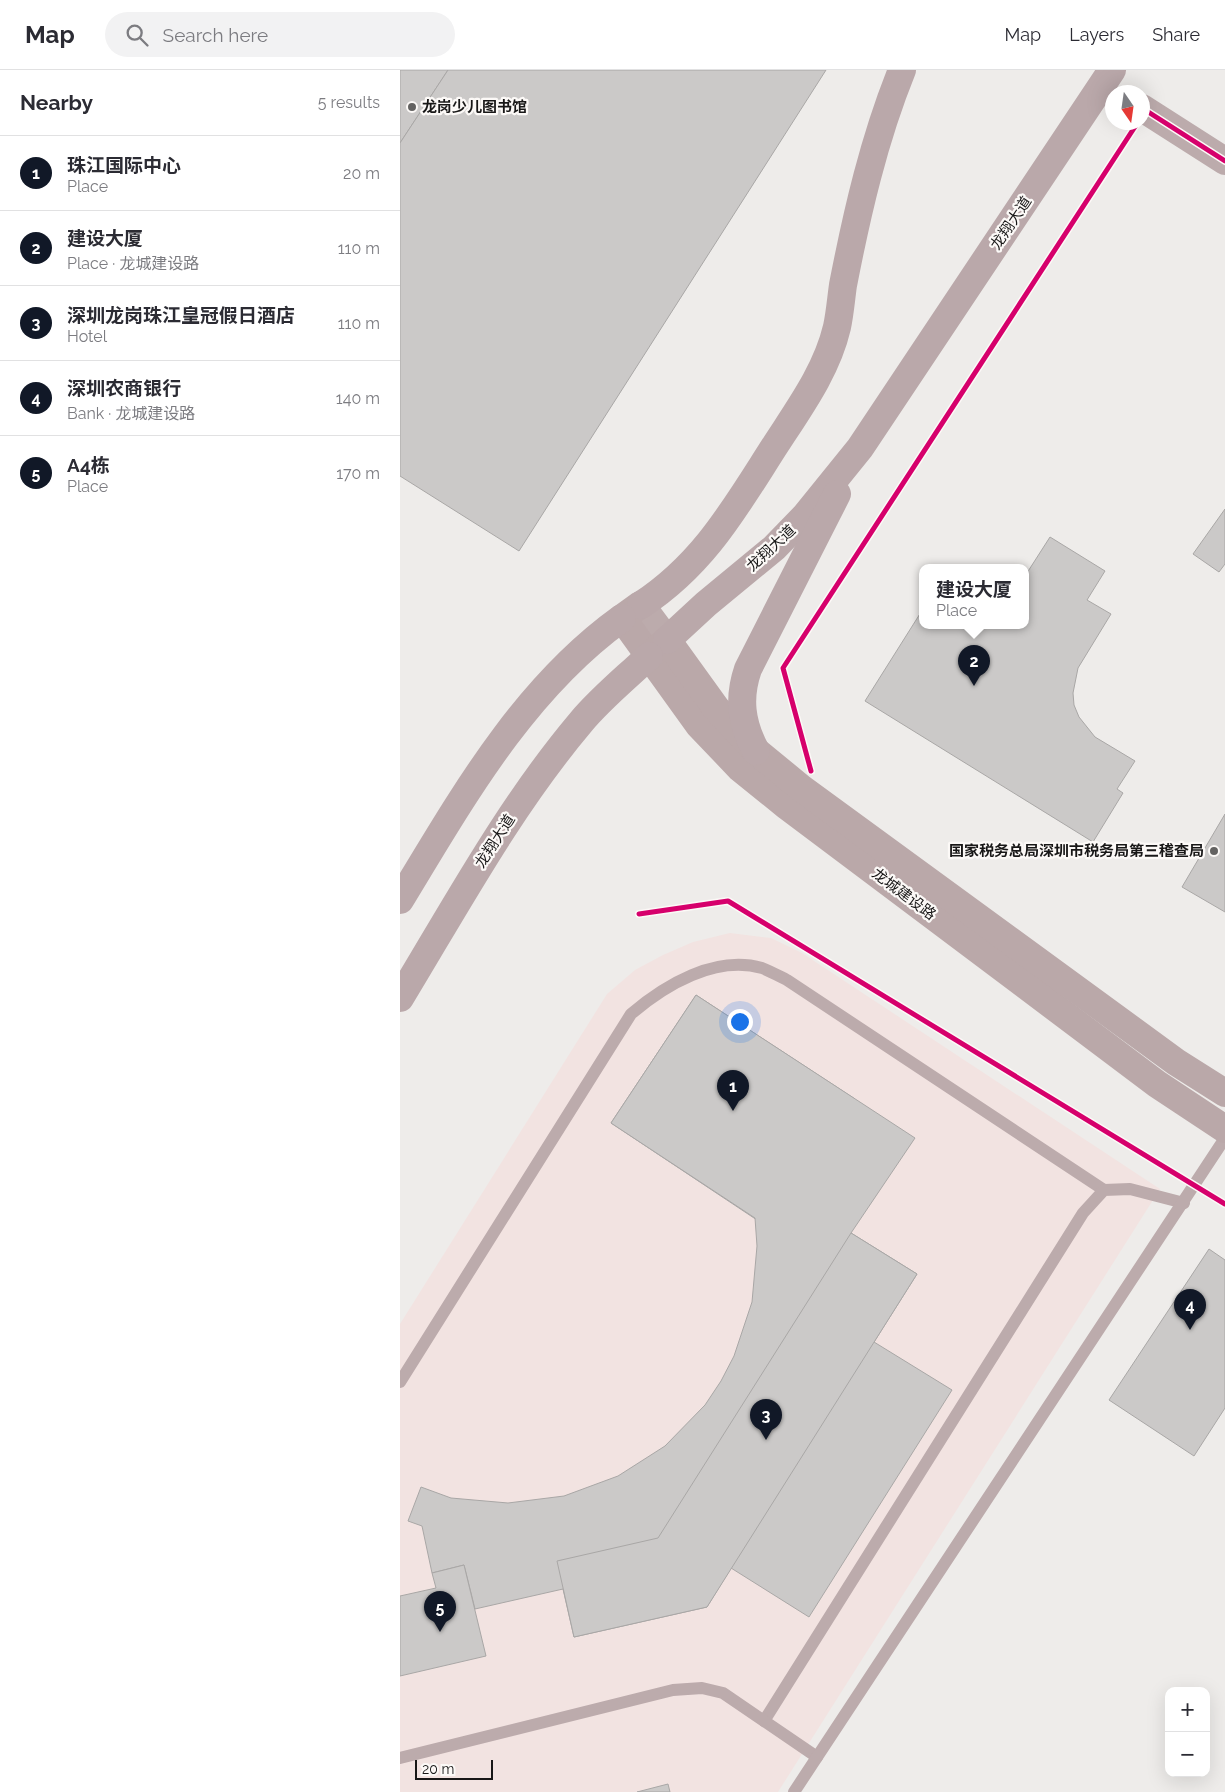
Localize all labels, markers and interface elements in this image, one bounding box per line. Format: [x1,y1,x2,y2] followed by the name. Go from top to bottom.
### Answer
[105,12,455,57] search box
[25,20,75,49] text: Map
[123,21,151,49] icon: search
[163,24,268,46] text: Search here
[1005,24,1041,45] text: Map
[1069,24,1124,45] text: Layers
[1152,24,1200,45] text: Share
[1105,85,1150,130] north arrow
[20,90,93,115] text: Nearby
[318,93,380,112] text: 5 results
[422,98,527,116] place label: 龙岗少儿图书馆
[406,101,418,113] marker: 龙岗少儿图书馆
[67,154,181,176] text: 珠江国际中心
[32,164,40,183] text: 1
[343,164,380,183] text: 20 m
[67,177,108,196] text: Place
[987,193,1035,253] street label: 龙翔大道
[67,227,143,249] text: 建设大厦
[31,239,41,258] text: 2
[338,239,380,258] text: 110 m
[67,254,199,273] text: Place · 龙城建设路
[67,304,295,326] text: 深圳龙岗珠江皇冠假日酒店
[32,314,40,333] text: 3
[338,314,380,333] text: 110 m
[67,327,107,346] text: Hotel
[67,377,181,399] text: 深圳农商银行
[31,389,41,408] text: 4
[336,389,380,408] text: 140 m
[67,404,195,423] text: Bank · 龙城建设路
[67,454,110,476] text: A4栋
[32,464,40,483] text: 5
[336,464,380,483] text: 170 m
[67,477,108,496] text: Place
[743,521,799,575] street label: 龙翔大道
[919,564,1029,629] popup
[936,578,1012,600] text: 建设大厦
[936,601,977,620] text: Place
[958,645,990,686] pin: 2
[471,811,519,871] street label: 龙翔大道
[949,842,1204,860] place label: 国家税务总局深圳市税务局第三稽查局
[1208,845,1220,857] marker: 国家税务总局深圳市税务局第三稽查局
[869,864,939,924] street label: 龙城建设路
[727,1009,753,1035] your location
[717,1070,749,1111] pin: 1
[1174,1289,1206,1330] pin: 4
[750,1399,782,1440] pin: 3
[424,1591,456,1632] pin: 5
[1165,1687,1210,1777] map controls
[1165,1687,1210,1732] button: +
[1165,1732,1210,1777] button: −
[415,1757,492,1780] scale bar
[422,1761,454,1777] text: 20 m

